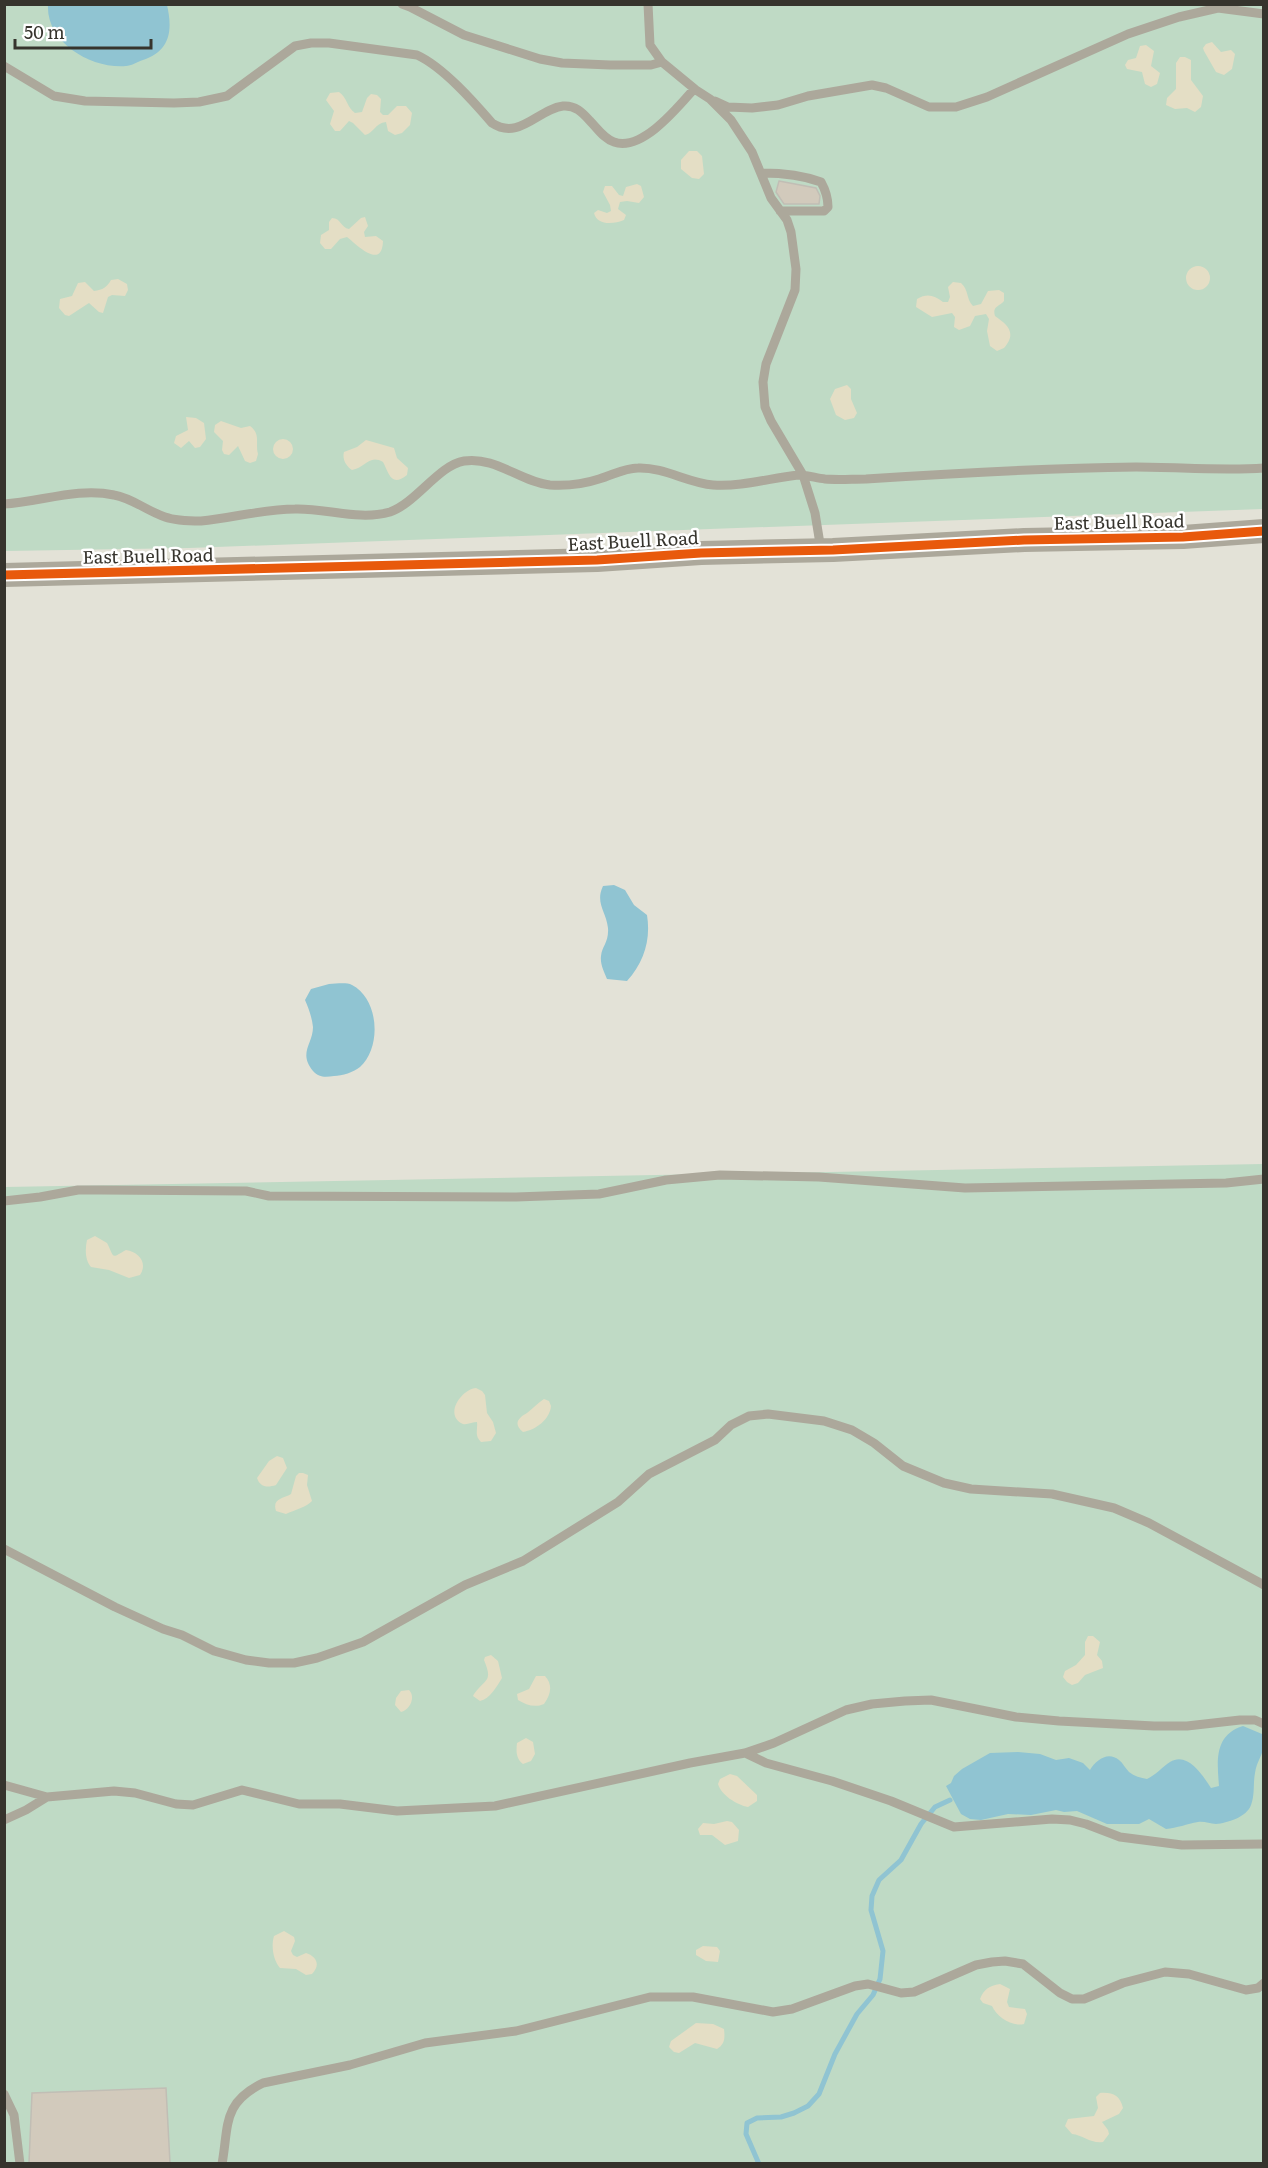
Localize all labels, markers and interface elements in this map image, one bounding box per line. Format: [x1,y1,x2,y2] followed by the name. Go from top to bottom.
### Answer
[15,12,152,50] scale bar
[24,18,65,45] text: 50 m
[1053,506,1185,536] street label: East Buell Road
[567,523,699,557] street label: East Buell Road
[82,540,214,570] street label: East Buell Road

